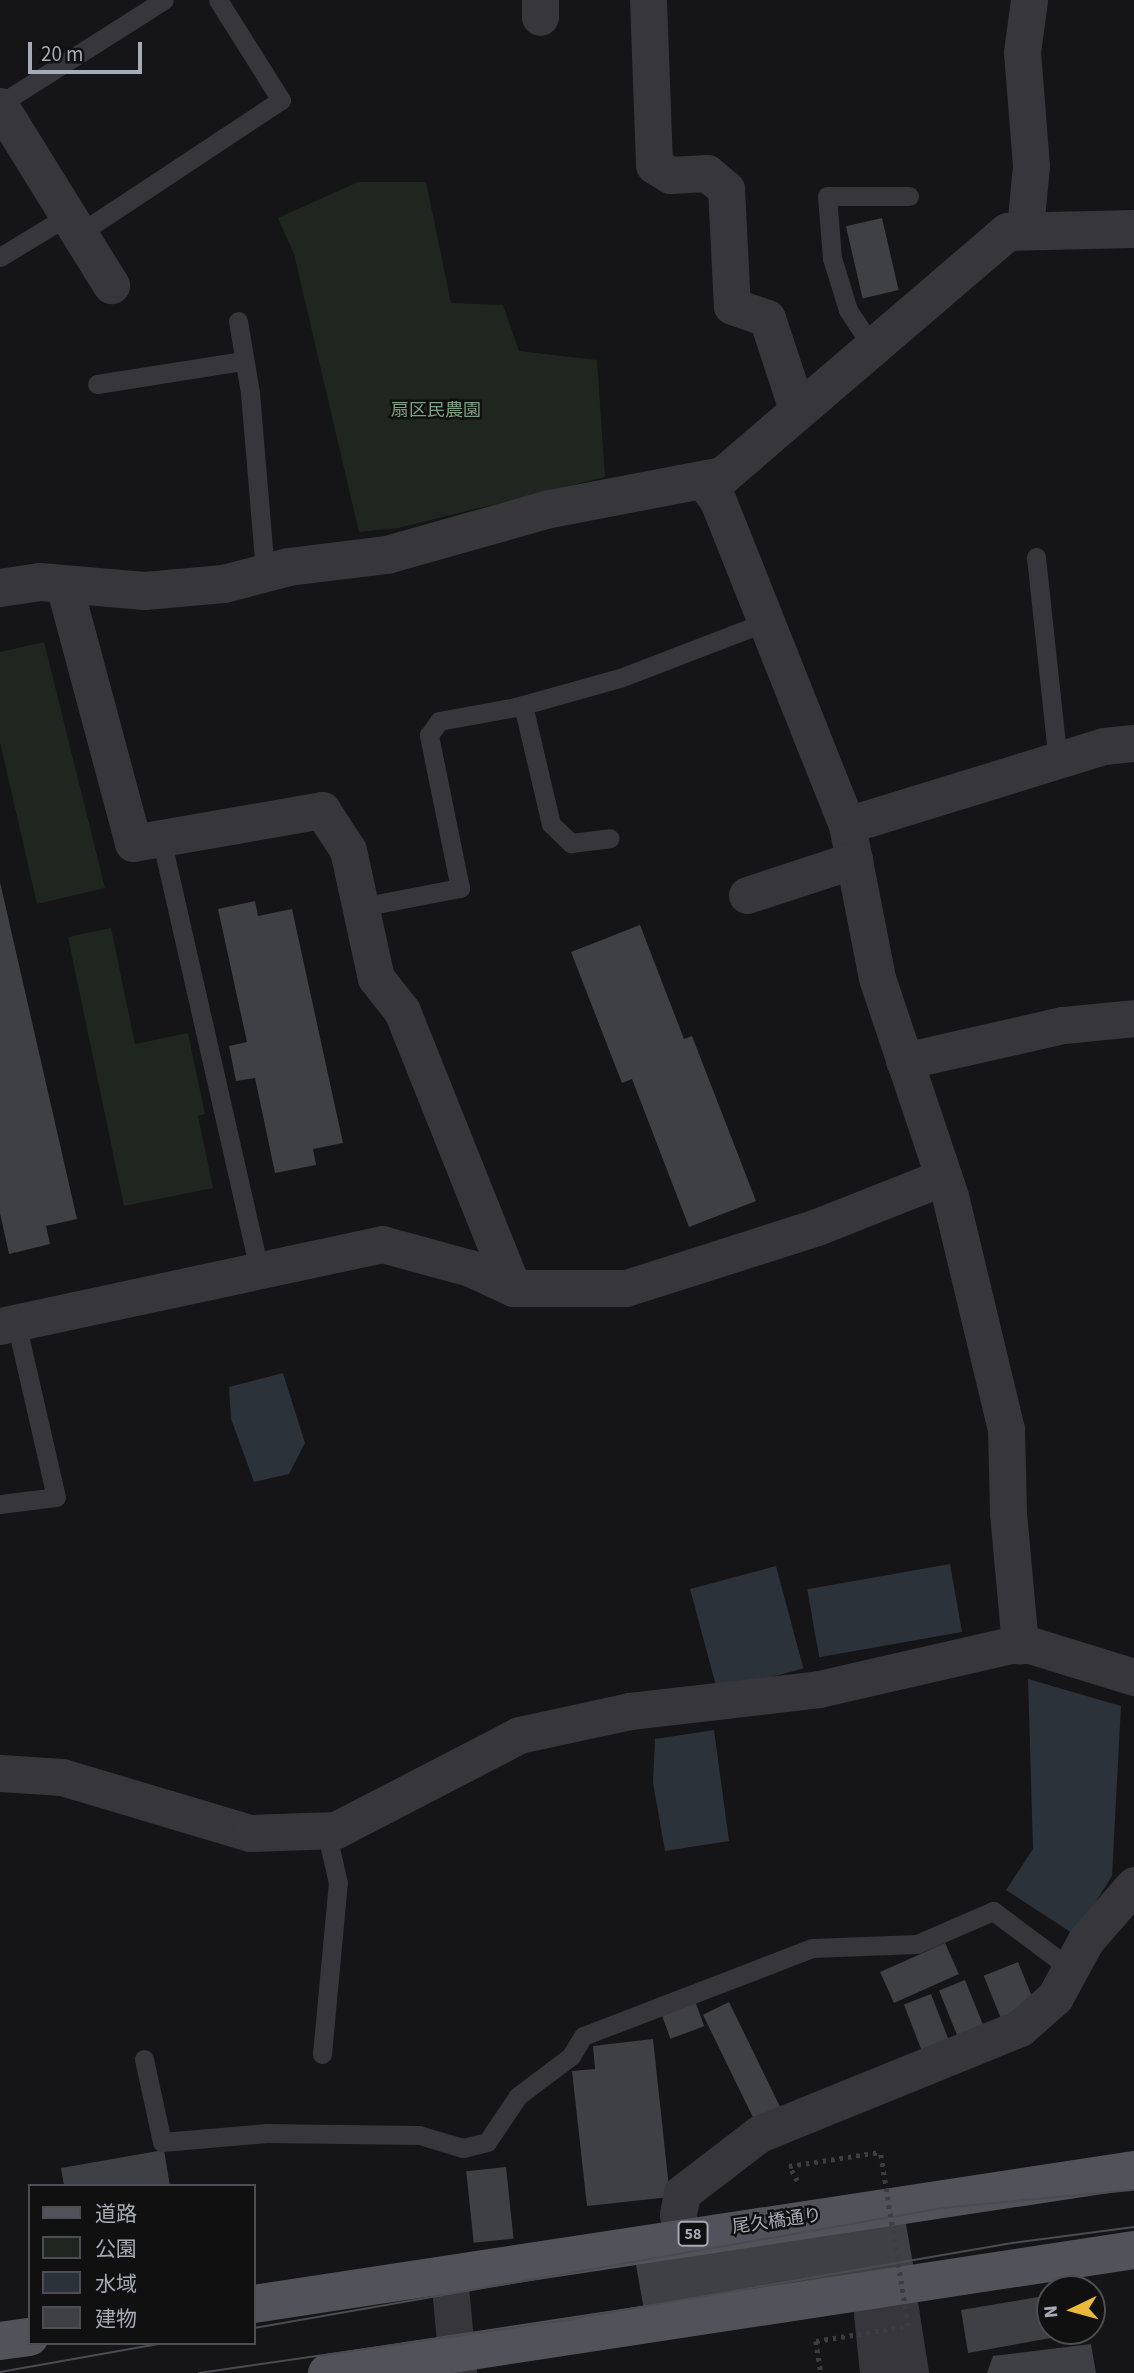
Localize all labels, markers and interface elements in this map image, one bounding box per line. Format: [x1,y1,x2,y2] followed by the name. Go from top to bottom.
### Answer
[32,28,145,72] scale bar
[41,39,83,69] text: 20 m
[391,400,481,422] park label: 扇区民農園
[28,2184,256,2345] legend
[95,2199,137,2229] text: 道路
[731,2205,823,2239] street label: 尾久橋通り
[677,2222,709,2246] road number: 58
[95,2234,137,2264] text: 公園
[95,2269,137,2299] text: 水域
[1036,2275,1106,2345] north arrow
[95,2304,137,2334] text: 建物
[1038,2304,1066,2319] text: N

